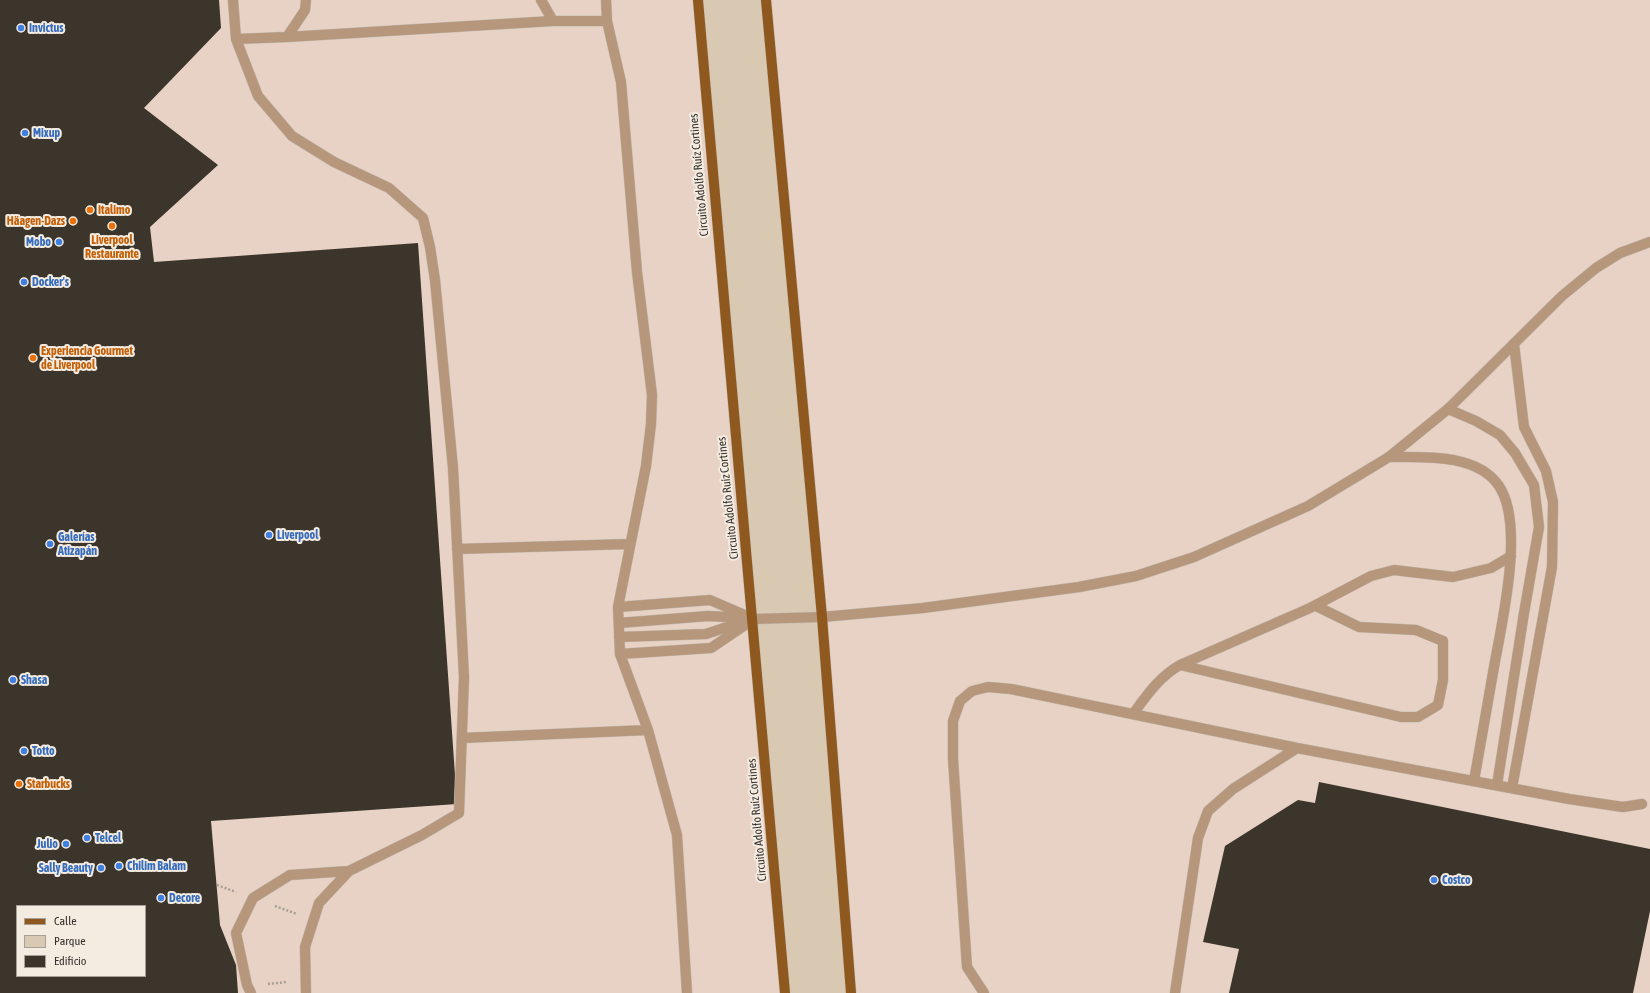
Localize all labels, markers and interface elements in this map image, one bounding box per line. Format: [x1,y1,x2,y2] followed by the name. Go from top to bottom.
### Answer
[29,21,64,35] place label: Invictus
[16,23,26,33] marker: Invictus
[686,113,712,237] street label: Circuito Adolfo Ruíz Cortines
[33,126,60,140] place label: Mixup
[20,128,30,138] marker: Mixup
[98,203,130,217] place label: Italimo
[85,205,95,215] marker: Italimo
[7,214,65,228] place label: Häagen-Dazs
[68,216,78,226] marker: Häagen-Dazs
[107,221,117,231] marker: Liverpool Restaurante
[85,233,139,261] place label: Liverpool Restaurante
[26,235,51,249] place label: Mobo
[54,237,64,247] marker: Mobo
[32,275,69,289] place label: Docker's
[19,277,29,287] marker: Docker's
[41,344,133,372] place label: Experiencia Gourmet de Liverpool
[28,353,38,363] marker: Experiencia Gourmet de Liverpool
[714,436,742,560] street label: Circuito Adolfo Ruíz Cortines
[277,528,318,542] place label: Liverpool
[58,530,97,558] place label: Galerías Atizapán
[264,530,274,540] marker: Liverpool
[45,539,55,549] marker: Galerías Atizapán
[21,673,47,687] place label: Shasa
[8,675,18,685] marker: Shasa
[32,744,55,758] place label: Totto
[19,746,29,756] marker: Totto
[744,758,770,882] street label: Circuito Adolfo Ruíz Cortines
[27,777,70,791] place label: Starbucks
[14,779,24,789] marker: Starbucks
[95,831,121,845] place label: Telcel
[82,833,92,843] marker: Telcel
[37,837,58,851] place label: Julio
[61,839,71,849] marker: Julio
[127,859,186,873] place label: Chilim Balam
[39,861,93,875] place label: Sally Beauty
[114,861,124,871] marker: Chilim Balam
[96,863,106,873] marker: Sally Beauty
[1442,873,1471,887] place label: Costco
[1429,875,1439,885] marker: Costco
[169,891,200,905] place label: Decore
[156,893,166,903] marker: Decore
[16,905,146,977] legend
[54,914,77,928] text: Calle
[54,934,86,948] text: Parque
[54,954,86,968] text: Edificio

